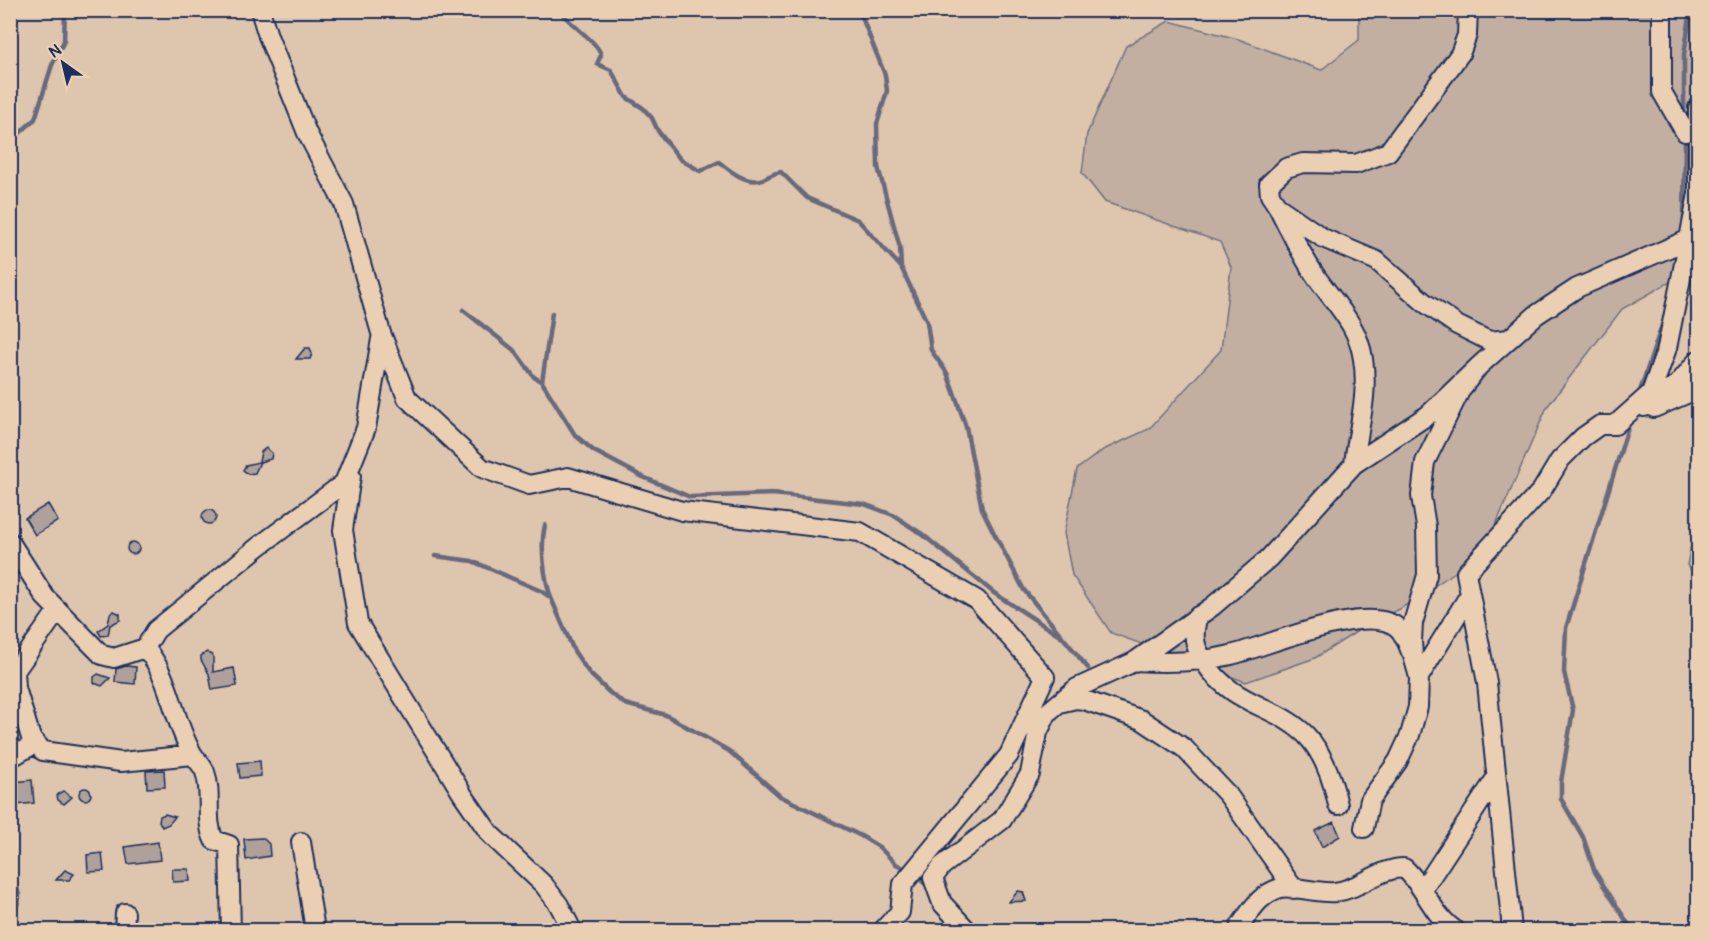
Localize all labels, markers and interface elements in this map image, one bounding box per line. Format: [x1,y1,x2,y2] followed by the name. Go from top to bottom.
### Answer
[33,33,93,93] north arrow
[45,40,65,63] text: N

